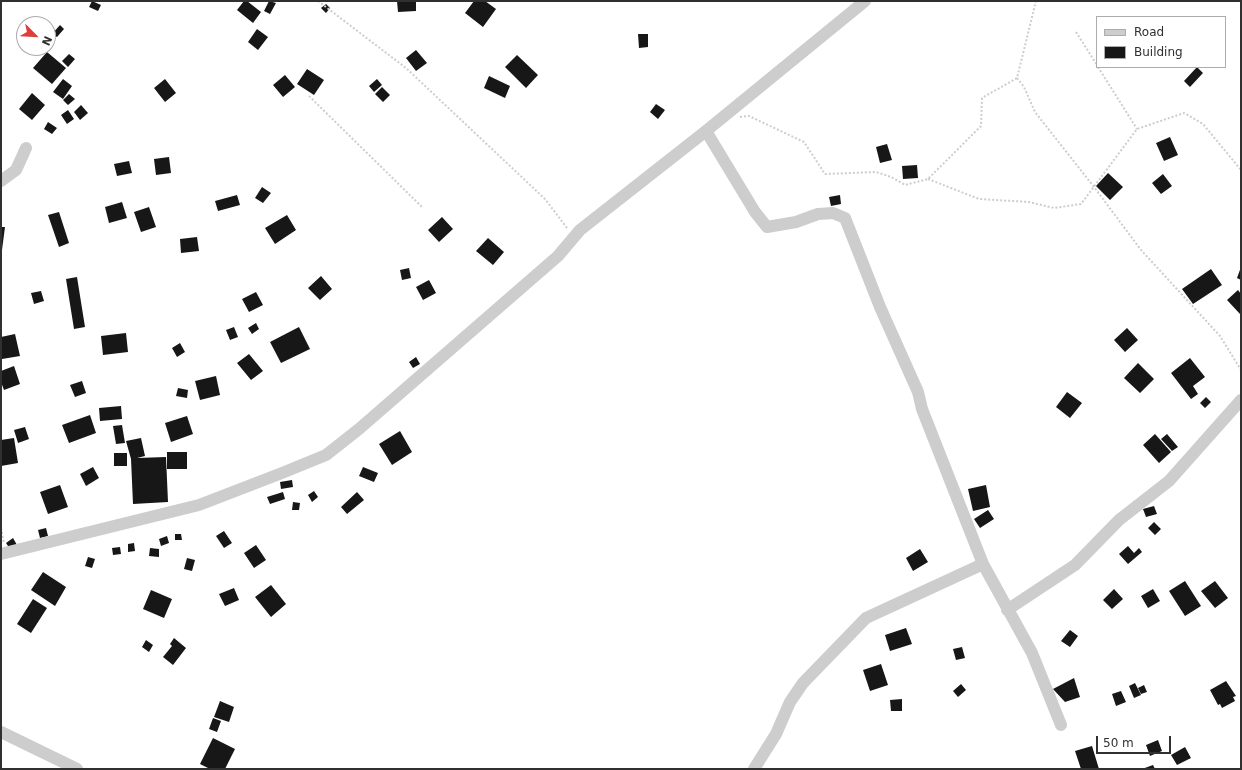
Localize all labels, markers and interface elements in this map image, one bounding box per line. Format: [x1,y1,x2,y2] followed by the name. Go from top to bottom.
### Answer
[16,16,56,56] north arrow
[1096,16,1226,68] legend
[1134,25,1164,39] text: Road
[39,34,54,48] text: N
[1134,45,1183,59] text: Building
[1098,728,1173,754] scale bar
[1103,736,1134,750] text: 50 m

